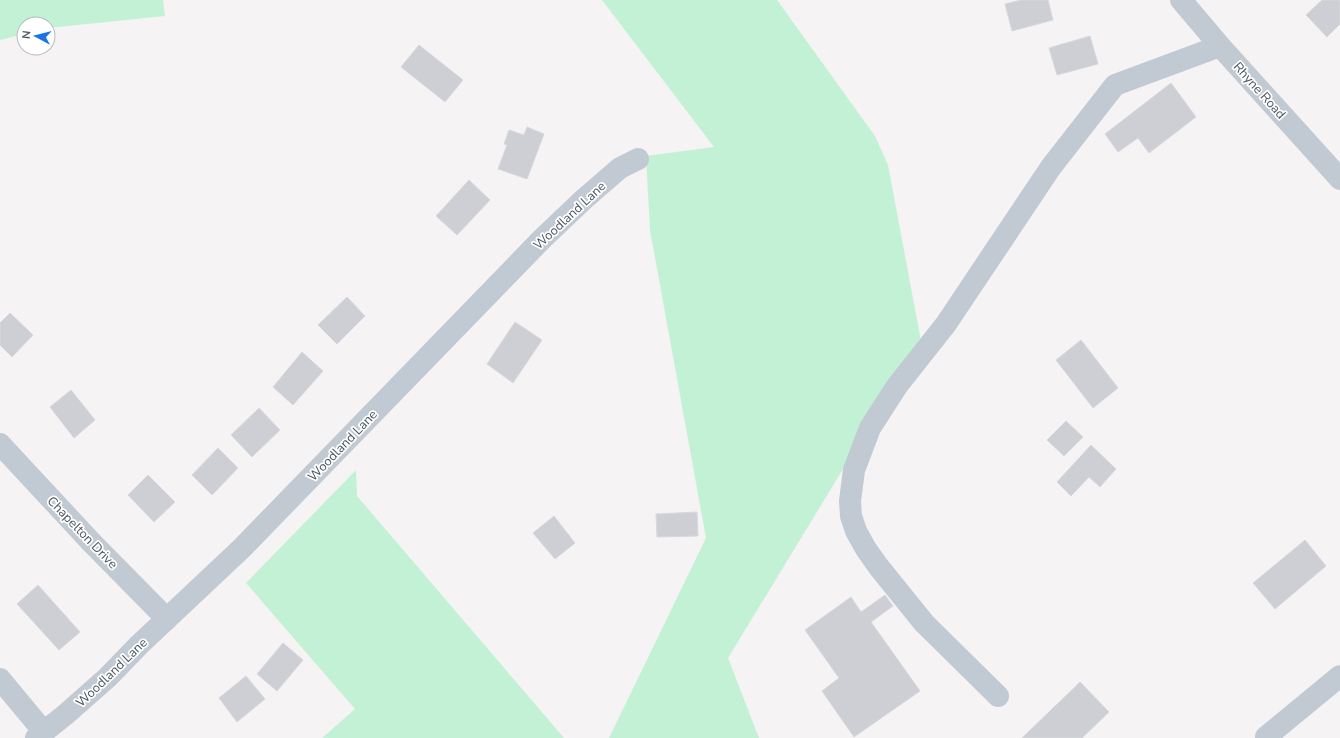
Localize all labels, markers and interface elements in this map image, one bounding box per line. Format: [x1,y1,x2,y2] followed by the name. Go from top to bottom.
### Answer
[16,16,56,56] north arrow
[19,30,35,40] text: N
[1229,58,1290,123] street label: Rhyne Road
[530,177,610,254] street label: Woodland Lane
[304,406,382,485] street label: Woodland Lane
[43,492,122,573] street label: Chapelton Drive
[72,634,151,711] street label: Woodland Lane

